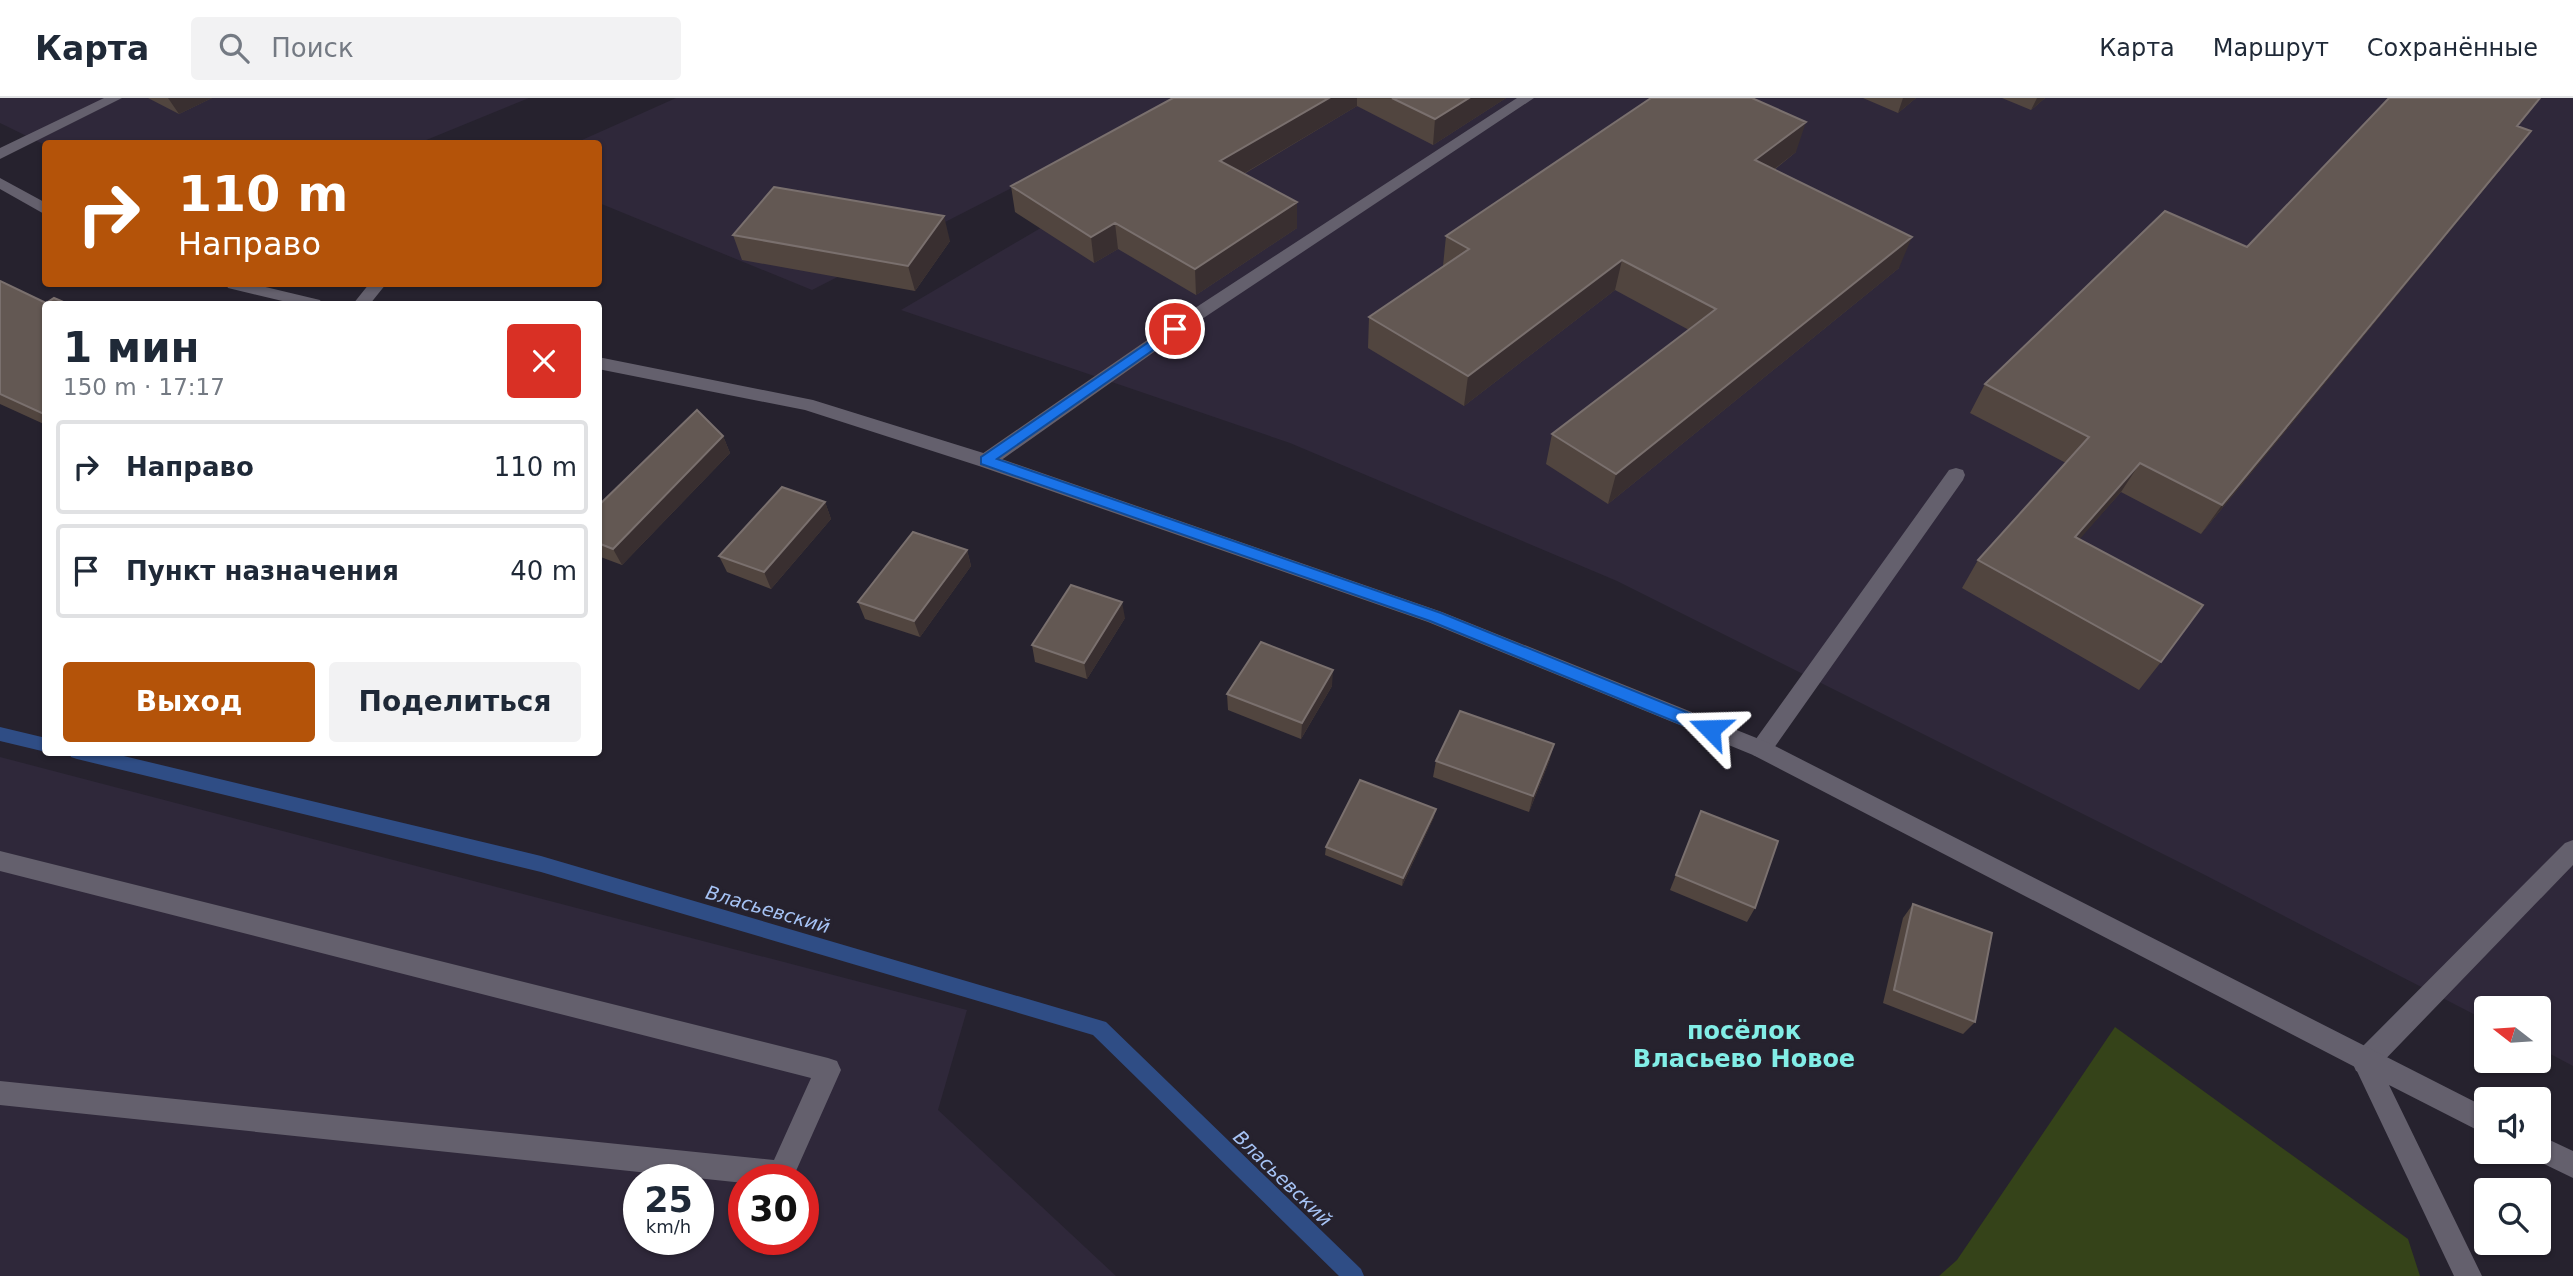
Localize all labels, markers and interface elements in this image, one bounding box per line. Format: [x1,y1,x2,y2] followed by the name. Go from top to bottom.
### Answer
[191,17,681,80] search box
[35,29,149,68] text: Карта
[215,29,253,67] icon: search
[271,33,354,63] text: Поиск
[2099,34,2175,62] text: Карта
[2213,34,2329,62] text: Маршрут
[2367,34,2538,62] text: Сохранённые
[178,166,348,223] text: 110 m
[63,168,154,259] icon: right
[178,225,321,263] text: Направо
[1145,299,1205,359] pin
[1156,310,1194,348] icon: arrive
[63,323,200,372] text: 1 мин
[507,324,581,398] button: close
[63,374,225,400] text: 150 m · 17:17
[67,448,105,486] icon: right
[126,452,254,482] text: Направо
[494,452,577,482] text: 110 m
[67,552,105,590] icon: arrive
[126,556,399,586] text: Пункт назначения
[510,556,577,586] text: 40 m
[63,662,315,742] button: Выход
[329,662,581,742] button: Поделиться
[1673,692,1747,766] position arrow
[703,881,833,937] water label: Власьевский
[2474,996,2552,1073] north arrow
[2474,996,2551,1255] map controls
[1633,1017,1855,1073] district label: посёлок Власьево Новое
[2474,1087,2551,1164] button: sound
[1229,1126,1337,1230] water label: Власьевский
[728,1164,819,1255] speed limit sign: 30
[2474,1178,2551,1255] button: search
[644,1180,693,1220] text: 25
[646,1216,691,1237] text: km/h

